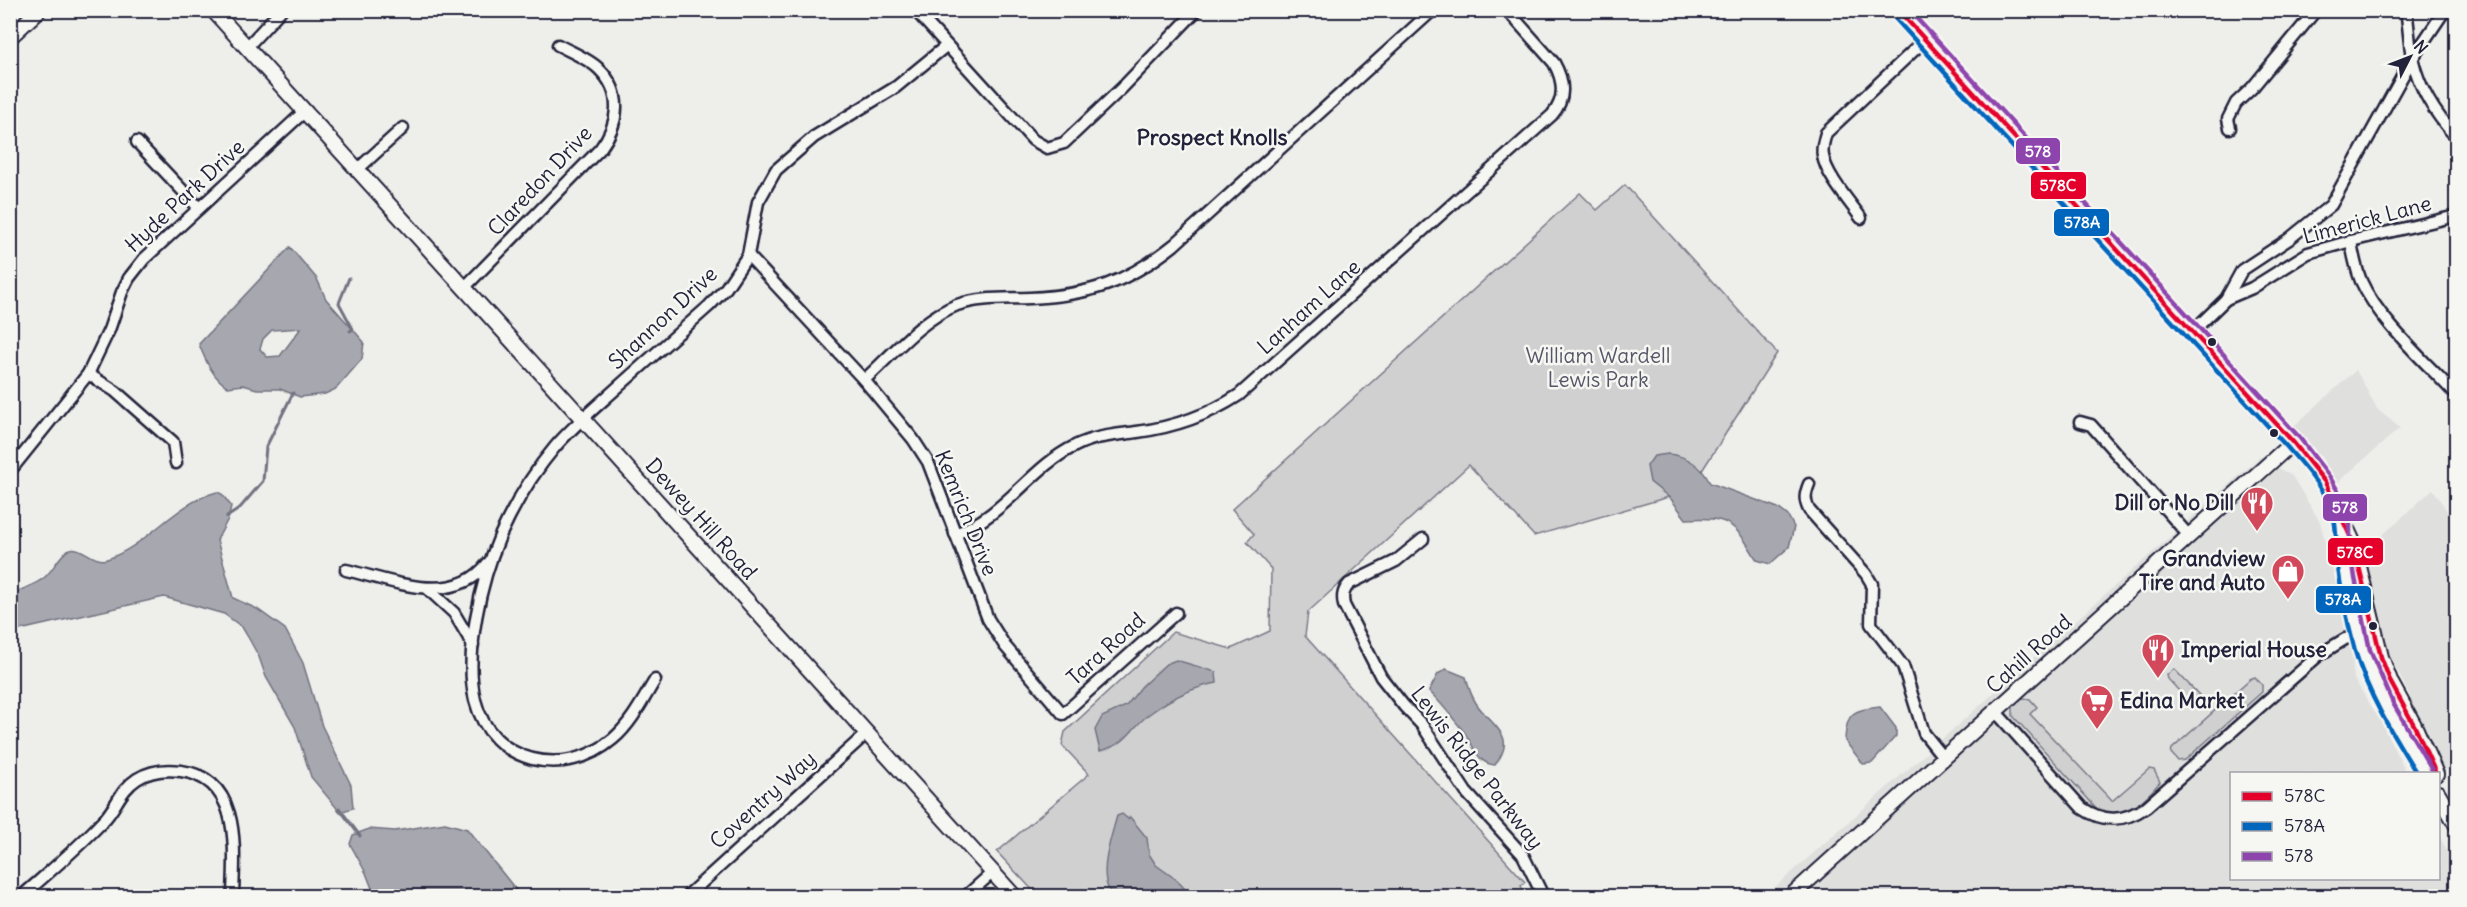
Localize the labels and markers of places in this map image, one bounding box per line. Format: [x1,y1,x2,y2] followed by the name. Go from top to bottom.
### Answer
[2206,336,2218,348] unlabelled marker
[2268,427,2280,439] unlabelled marker
[2239,485,2275,532] restaurant icon: Dill or No Dill
[2115,489,2234,516] place label: Dill or No Dill
[2139,545,2265,596] place label: Grandview Tire and Auto
[2270,553,2306,600] shop icon: Grandview Tire and Auto
[2367,620,2379,632] unlabelled marker
[2140,632,2176,679] restaurant icon: Imperial House
[2181,636,2327,663] place label: Imperial House
[2079,683,2115,730] supermarket icon: Edina Market
[2120,687,2246,714] place label: Edina Market

